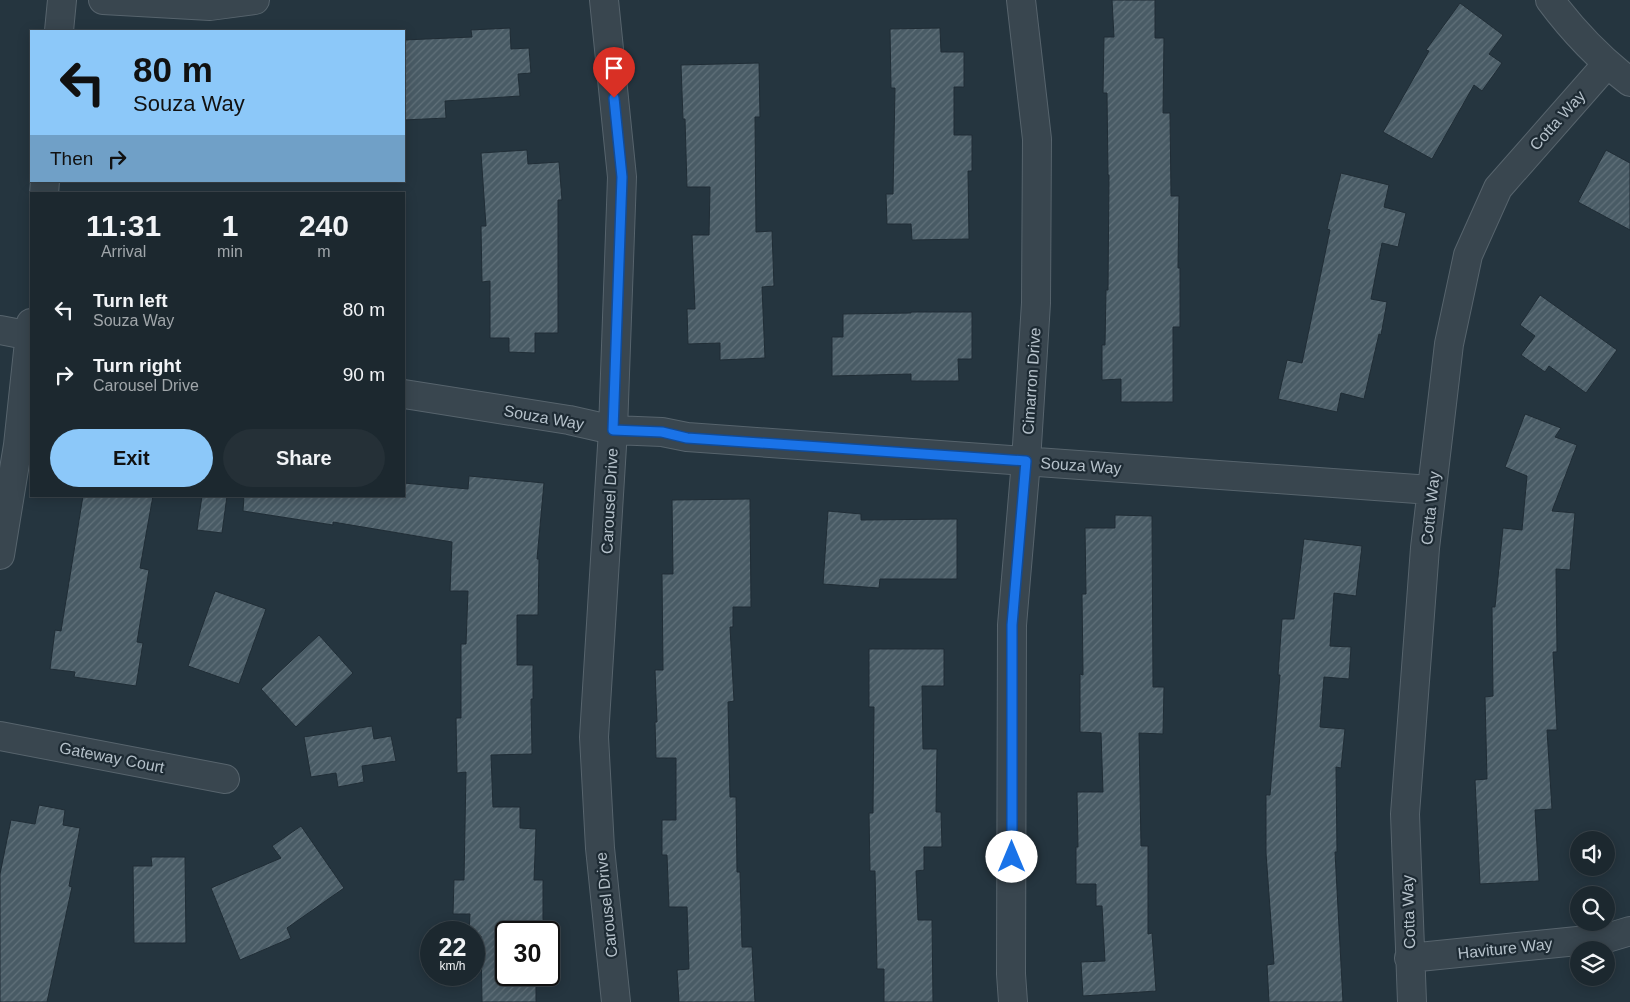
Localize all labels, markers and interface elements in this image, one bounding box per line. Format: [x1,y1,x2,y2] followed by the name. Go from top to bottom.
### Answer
[593,47,635,98] pin
[50,50,115,115] icon: left
[133,50,213,89] text: 80 m
[600,54,628,82] icon: arrive
[1526,87,1588,154] street label: Cotta Way
[133,91,245,116] text: Souza Way
[103,145,131,173] icon: right
[50,148,93,169] text: Then
[86,209,161,242] text: 11:31
[222,209,238,242] text: 1
[299,209,349,242] text: 240
[101,243,146,260] text: Arrival
[217,243,243,260] text: min
[317,243,331,260] text: m
[93,290,168,311] text: Turn left
[50,296,78,324] icon: left
[343,299,385,320] text: 80 m
[93,312,174,329] text: Souza Way
[1019,327,1044,435] street label: Cimarron Drive
[93,355,181,376] text: Turn right
[50,361,78,389] icon: right
[343,364,385,385] text: 90 m
[93,377,199,394] text: Carousel Drive
[502,402,585,433] street label: Souza Way
[50,429,213,487] button: Exit
[223,429,385,487] button: Share
[598,448,621,554] street label: Carousel Drive
[1040,454,1122,477] street label: Souza Way
[1418,470,1443,546] street label: Cotta Way
[58,739,166,776] street label: Gateway Court
[985,830,1037,882] position arrow
[1570,831,1615,986] map controls
[1570,831,1615,876] button: sound
[593,851,620,958] street label: Carousel Drive
[1399,875,1418,949] street label: Cotta Way
[1570,886,1615,931] button: search
[495,921,560,986] speed limit sign: 30
[439,933,466,961] text: 22
[1457,935,1553,962] street label: Haviture Way
[1570,941,1615,986] button: layers
[439,959,466,973] text: km/h

